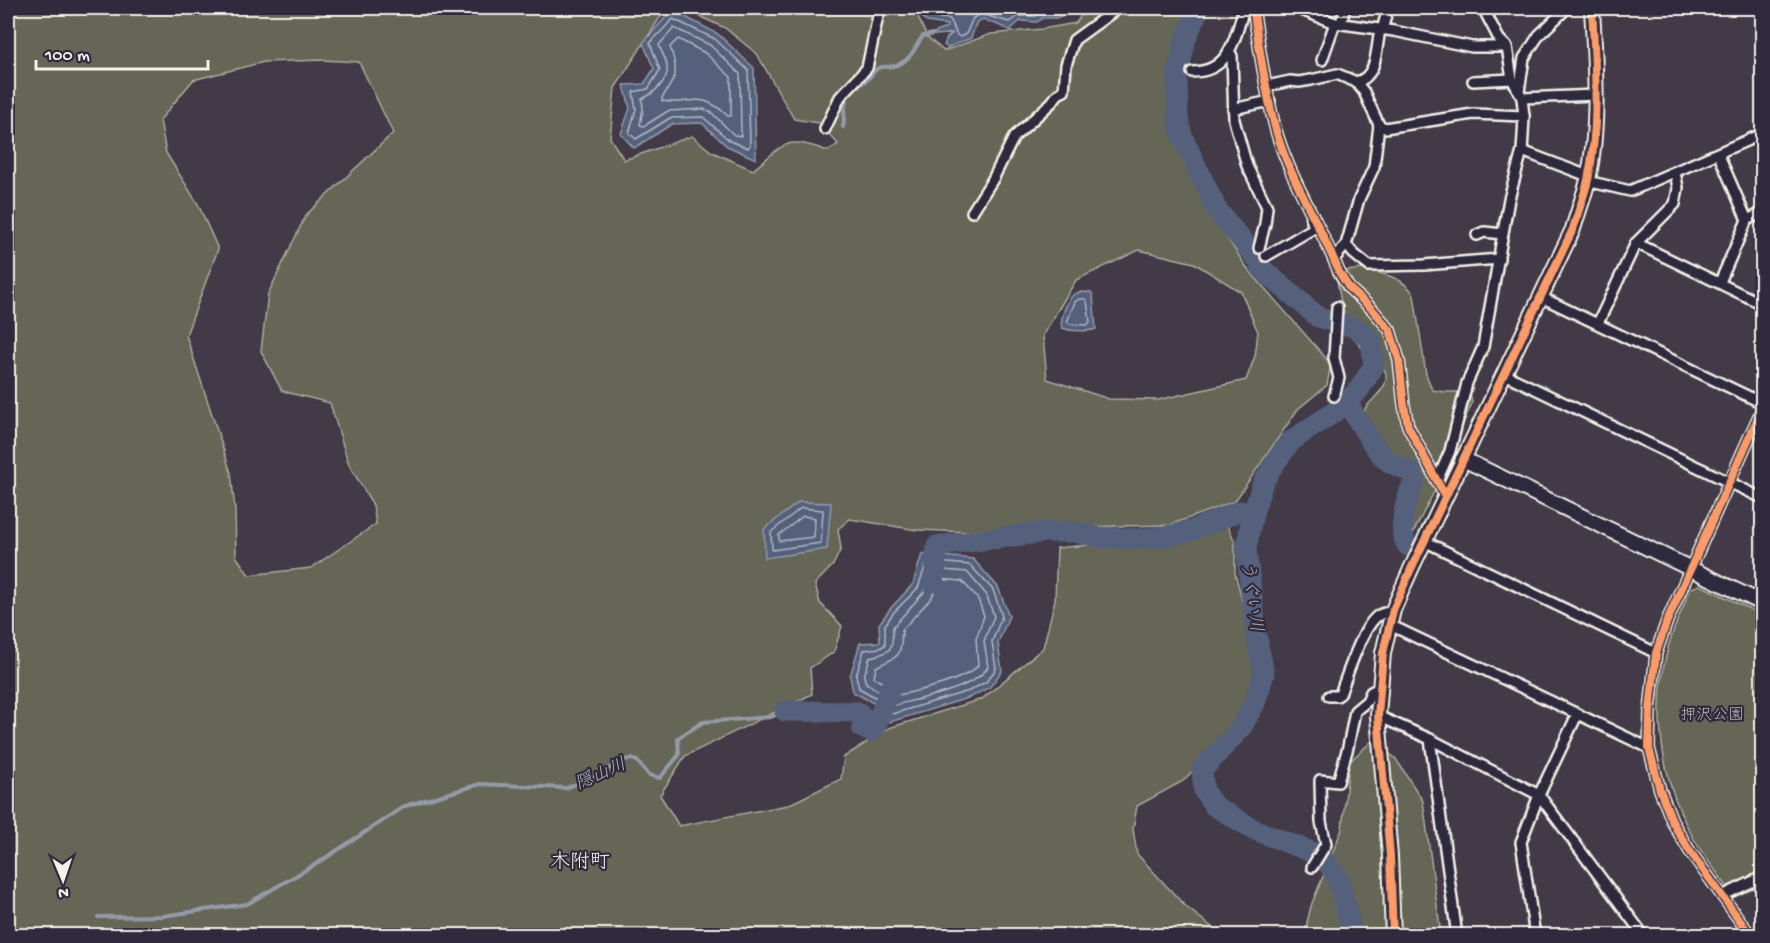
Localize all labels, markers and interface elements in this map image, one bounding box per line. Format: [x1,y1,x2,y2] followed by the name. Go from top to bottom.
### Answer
[36,33,208,71] scale bar
[44,46,90,67] text: 100 m
[1235,559,1266,633] water label: うぐい川
[1680,706,1744,726] park label: 押沢公園
[572,754,630,796] water label: 隠山川
[33,850,93,910] north arrow
[550,850,610,875] district label: 木附町
[57,882,69,901] text: N

